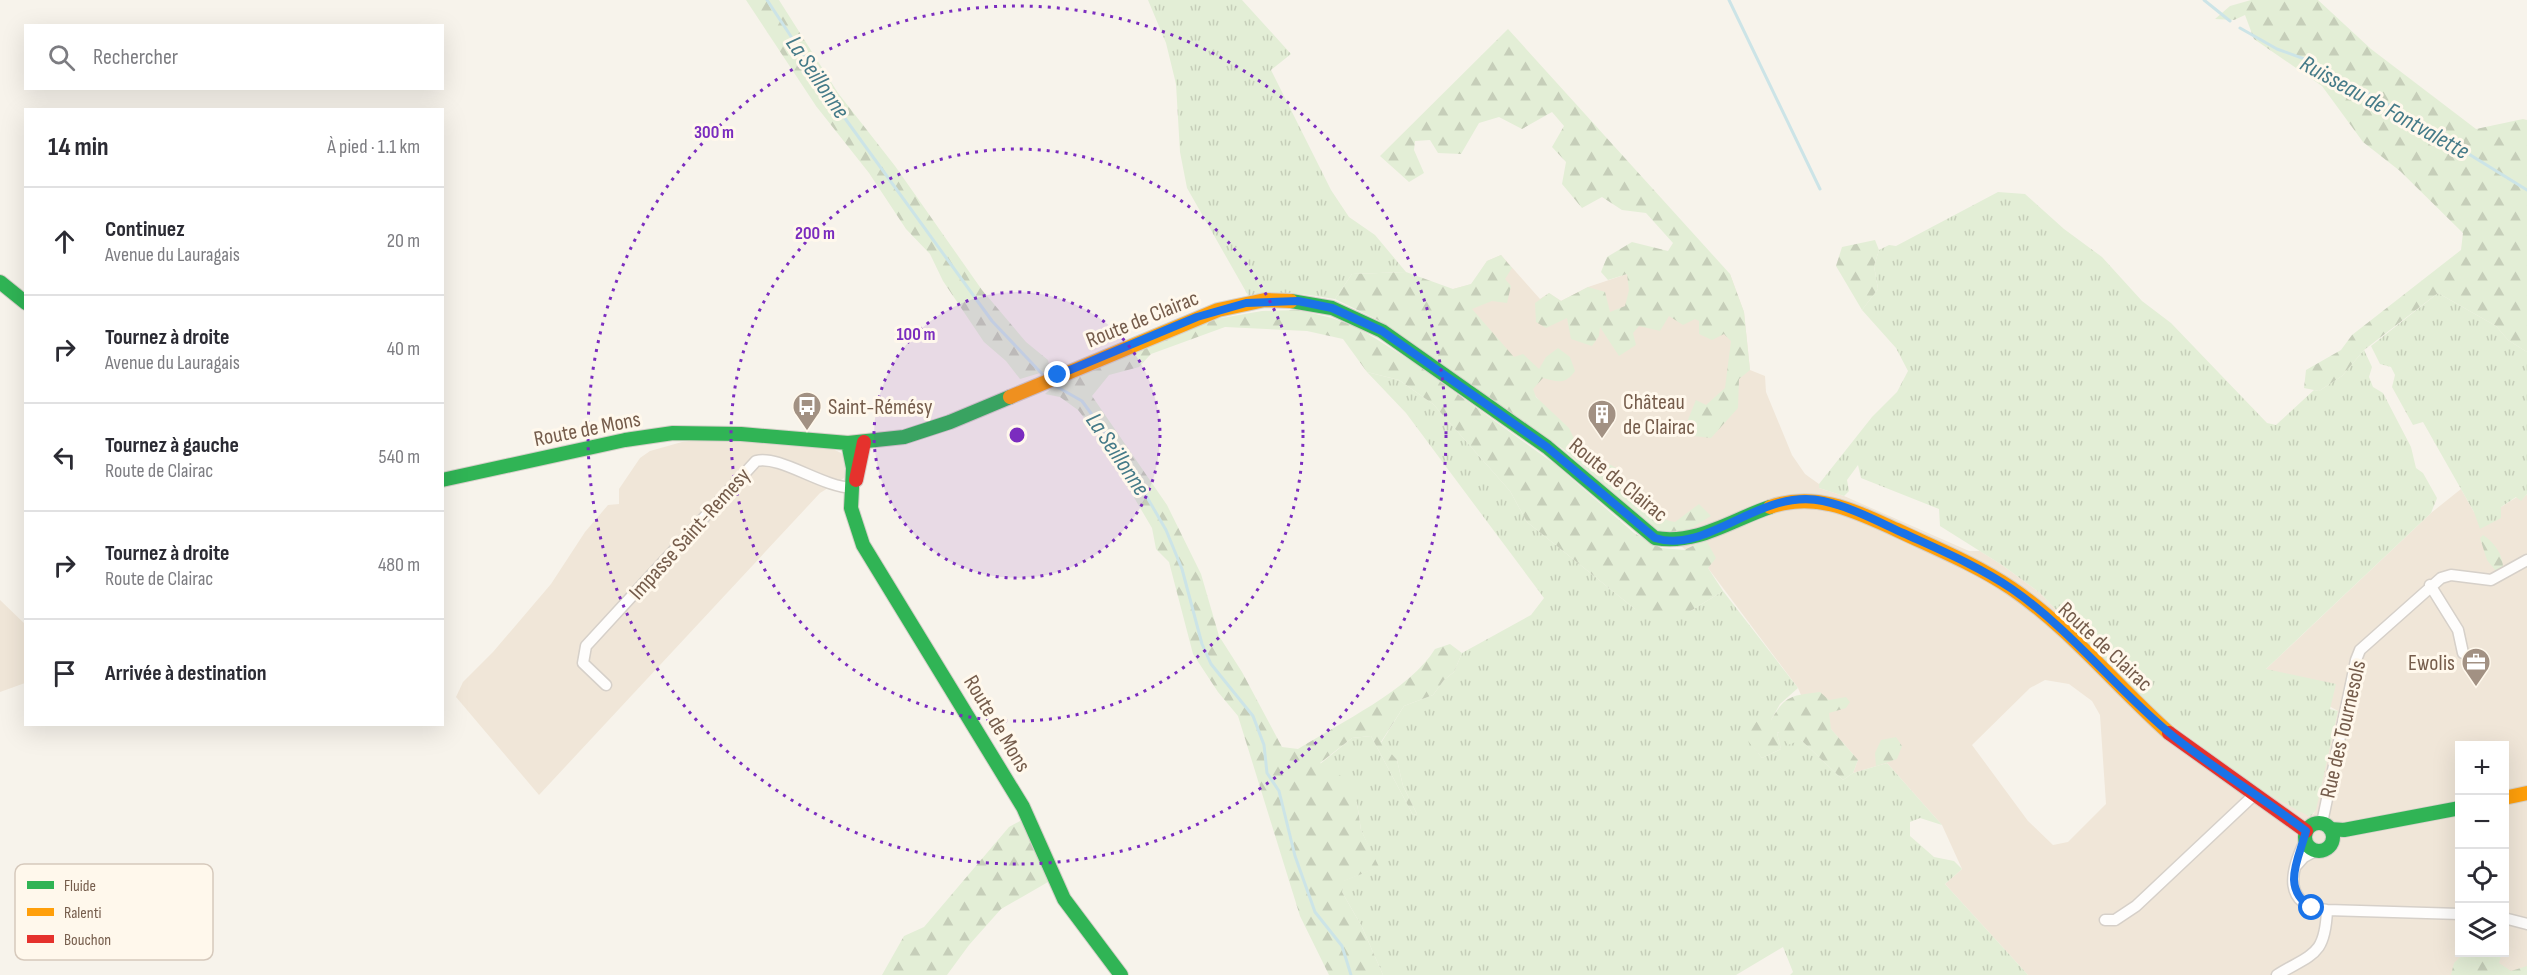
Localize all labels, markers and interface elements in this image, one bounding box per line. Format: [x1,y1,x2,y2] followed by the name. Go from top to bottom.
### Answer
[24,24,444,90] search box
[779,30,856,124] water label: La Seillonne
[45,41,78,74] icon: search
[93,44,178,71] text: Rechercher
[2295,49,2474,166] water label: Ruisseau de Fontvalette
[694,122,734,143] text: 300 m
[48,132,109,163] text: 14 min
[327,135,420,159] text: À pied · 1.1 km
[105,216,185,243] text: Continuez
[795,223,835,244] text: 200 m
[48,225,81,258] icon: ahead
[387,229,420,253] text: 20 m
[105,243,240,267] text: Avenue du Lauragais
[1082,285,1203,354] street label: Route de Clairac
[105,324,230,351] text: Tournez à droite
[897,324,936,345] text: 100 m
[48,333,81,366] icon: right
[387,337,420,361] text: 40 m
[105,351,240,375] text: Avenue du Lauragais
[1044,361,1070,387] route end
[1623,389,1695,441] place label: Château de Clairac
[791,390,823,432] bus stop icon: Saint-Rémésy
[828,394,933,421] place label: Saint-Rémésy
[1586,398,1618,440] building icon: Château de Clairac
[532,406,643,453] street label: Route de Mons
[1079,407,1156,501] water label: La Seillonne
[1007,425,1027,445] centre of rings
[105,432,239,459] text: Tournez à gauche
[1563,432,1673,528] street label: Route de Clairac
[48,441,81,474] icon: left
[379,445,420,469] text: 540 m
[105,459,213,483] text: Route de Clairac
[624,462,757,606] street label: Impasse Saint-Remesy
[105,540,230,567] text: Tournez à droite
[48,549,81,582] icon: right
[378,553,420,577] text: 480 m
[105,567,213,591] text: Route de Clairac
[2052,597,2158,698] street label: Route de Clairac
[2460,646,2492,688] office icon: Ewolis
[2408,650,2455,677] place label: Ewolis
[48,657,81,690] icon: arrive
[2315,658,2372,801] street label: Rue des Tournesols
[105,660,267,687] text: Arrivée à destination
[957,670,1036,777] street label: Route de Mons
[2455,741,2509,957] map controls
[2455,741,2509,795] button: +
[2455,795,2509,849] button: −
[2455,849,2509,903] button: locate
[15,864,213,960] legend
[64,877,96,896] text: Fluide
[2298,894,2324,920] route start
[2455,903,2509,957] button: layers
[64,904,102,923] text: Ralenti
[64,931,111,950] text: Bouchon

